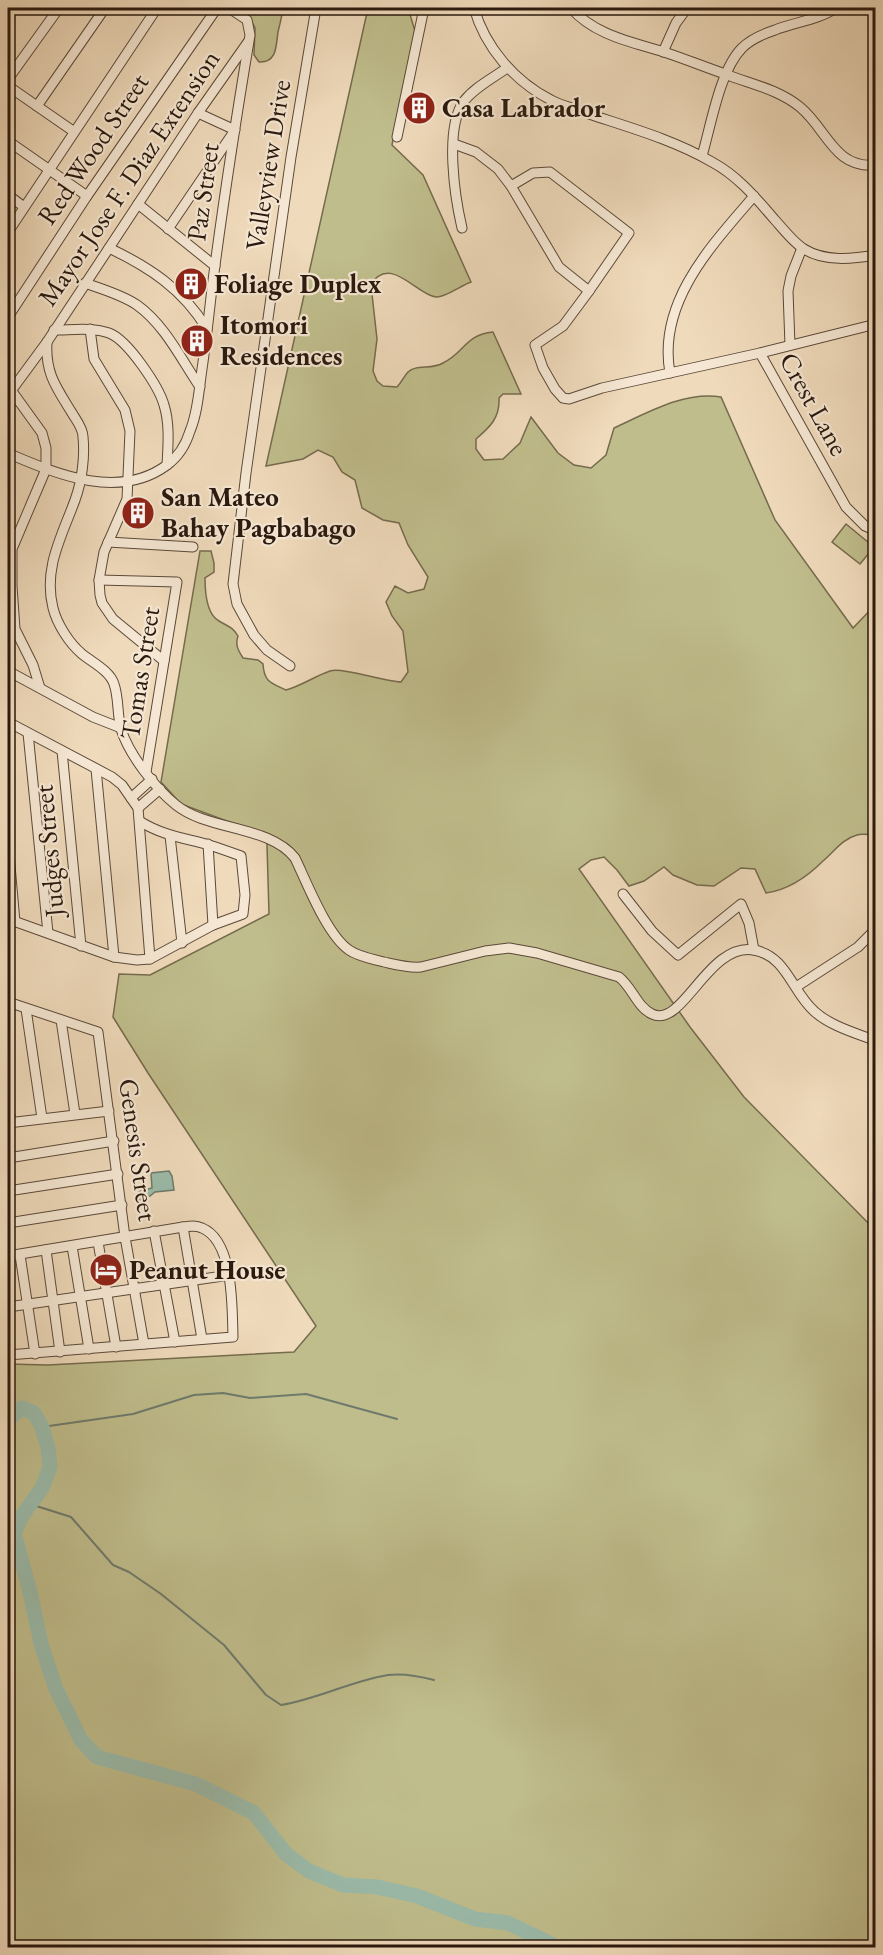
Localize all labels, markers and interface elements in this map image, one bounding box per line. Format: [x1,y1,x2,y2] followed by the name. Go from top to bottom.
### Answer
[30,43,227,313] street label: Mayor Jose F. Diaz Extension
[29,66,157,231] street label: Red Wood Street
[237,77,298,253] street label: Valleyview Drive
[401,90,437,126] building icon: Casa Labrador
[442,90,606,125] place label: Casa Labrador
[178,140,227,243] street label: Paz Street
[173,266,209,302] building icon: Foliage Duplex
[214,266,382,301] place label: Foliage Duplex
[220,307,342,373] place label: Itomori Residences
[179,323,215,359] building icon: Itomori Residences
[772,346,857,462] street label: Crest Lane
[161,479,356,545] place label: San Mateo Bahay Pagbabago
[120,495,156,531] building icon: San Mateo Bahay Pagbabago
[112,604,167,742] street label: Tomas Street
[25,783,72,921] street label: Judges Street
[111,1076,166,1224] street label: Genesis Street
[88,1252,124,1288] hotel icon: Peanut House
[129,1252,285,1287] place label: Peanut House

